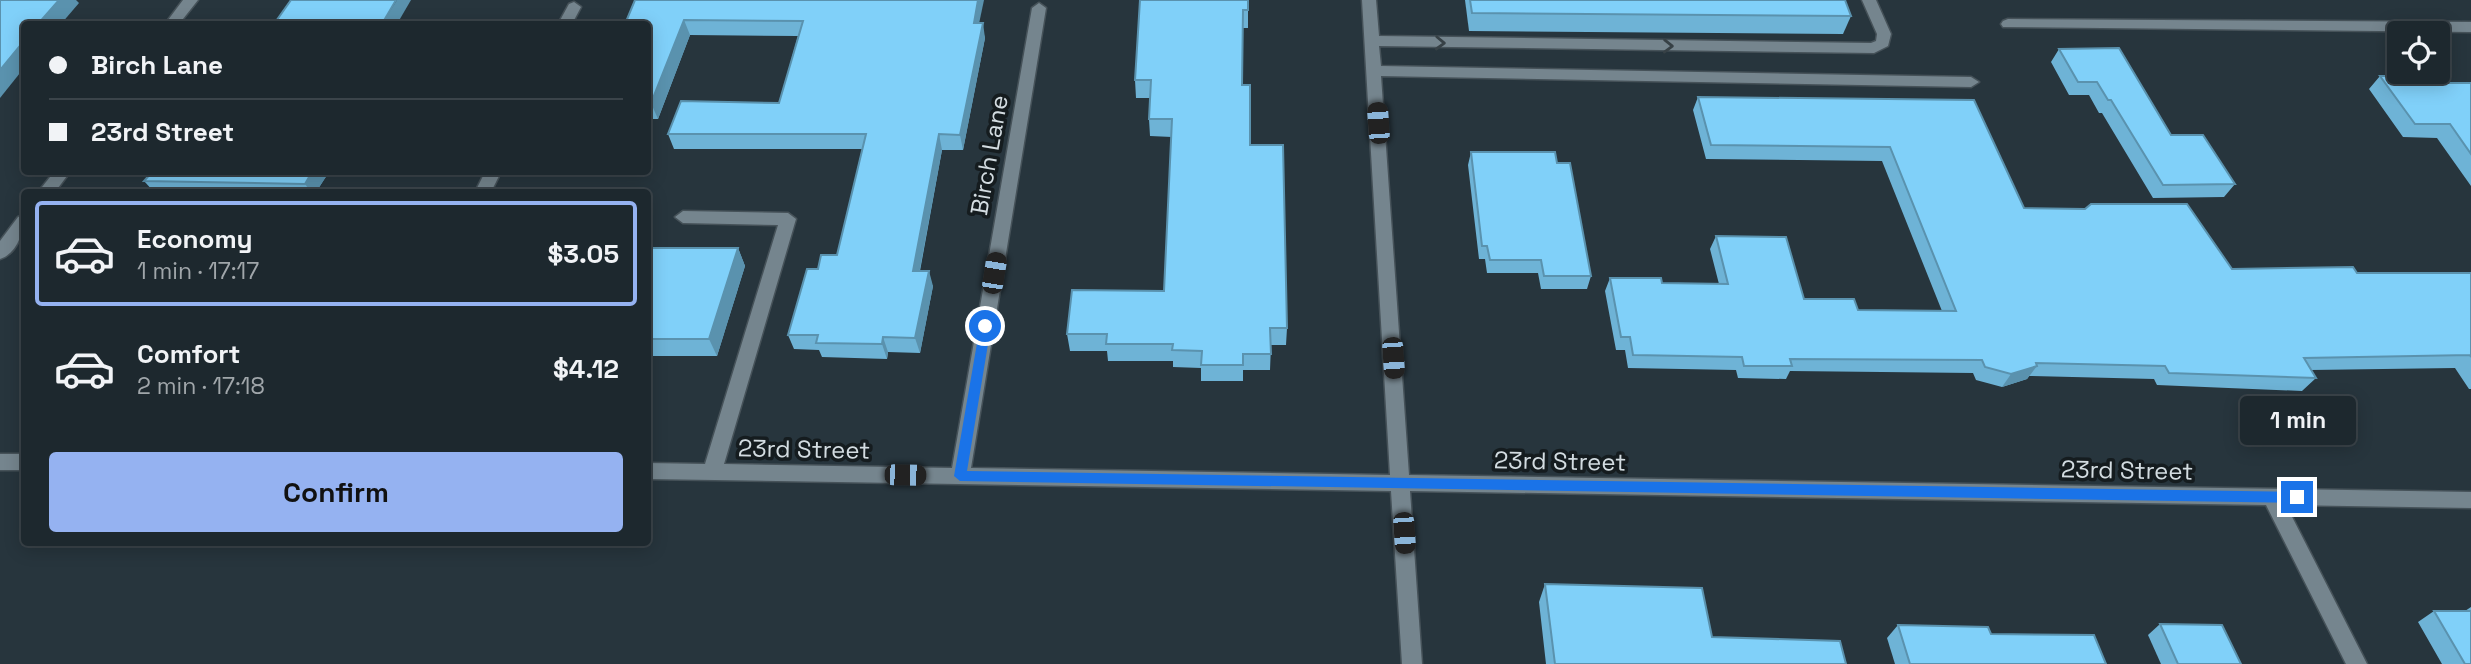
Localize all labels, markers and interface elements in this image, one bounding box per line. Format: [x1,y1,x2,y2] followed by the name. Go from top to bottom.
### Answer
[2387,21,2450,84] map controls
[2387,21,2450,84] button: locate
[1435,35,1446,50] one-way arrow
[1663,38,1674,54] one-way arrow
[91,48,223,82] text: Birch Lane
[963,93,1015,217] street label: Birch Lane
[1367,101,1390,145] car
[91,115,234,149] text: 23rd Street
[53,222,116,285] icon: car
[137,222,253,256] text: Economy
[548,237,619,271] text: $3.05
[981,251,1008,295] car
[137,256,259,286] text: 1 min · 17:17
[969,310,1001,342] route start
[1382,336,1405,380] car
[53,337,116,400] icon: car
[137,337,240,371] text: Comfort
[553,352,619,386] text: $4.12
[137,371,265,401] text: 2 min · 17:18
[2239,396,2355,444] callout: 1 min
[2270,405,2326,435] text: 1 min
[738,432,870,466] street label: 23rd Street
[1494,444,1626,478] street label: 23rd Street
[49,452,623,532] button: Confirm
[2061,453,2193,487] street label: 23rd Street
[884,464,927,486] car
[2281,481,2313,513] route end
[1393,511,1416,555] car

